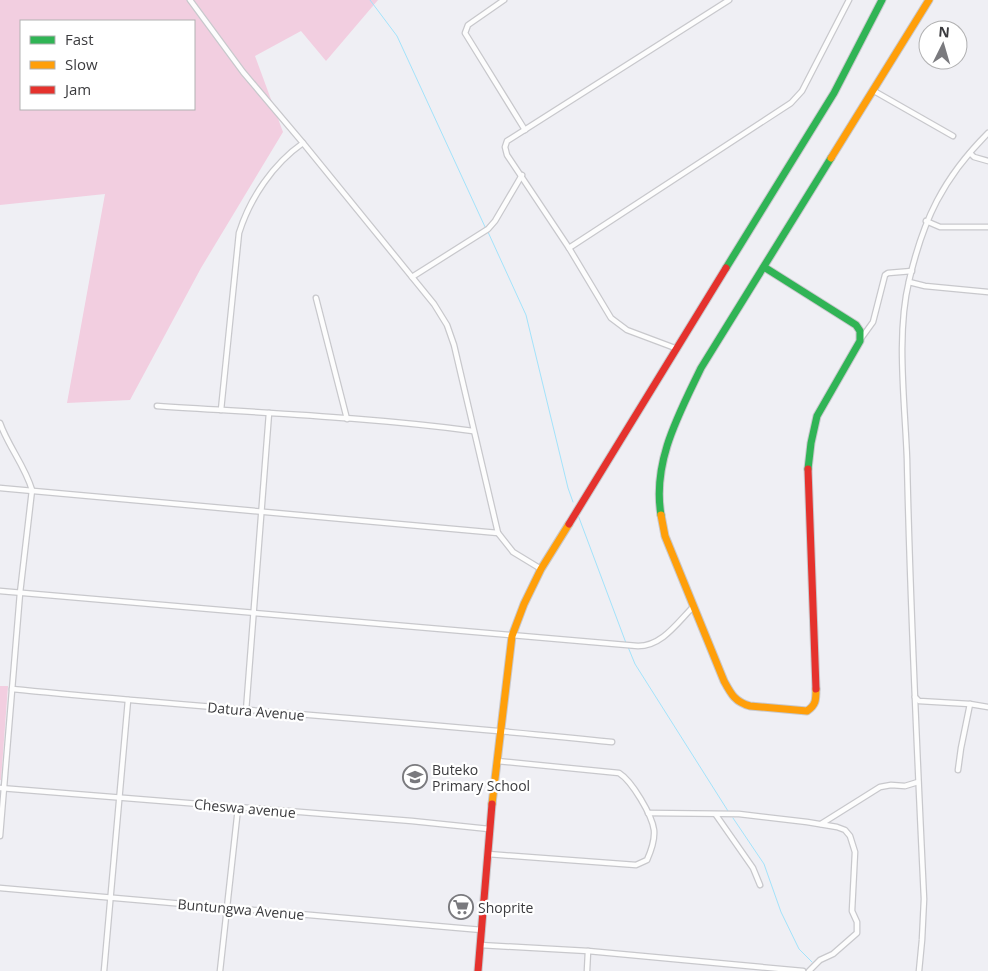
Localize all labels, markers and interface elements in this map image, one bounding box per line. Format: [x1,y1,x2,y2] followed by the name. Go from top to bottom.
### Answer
[20,20,195,110] legend
[918,20,968,70] north arrow
[938,22,951,42] text: N
[65,29,94,49] text: Fast
[65,54,98,74] text: Slow
[63,79,91,99] text: Jam
[207,697,305,725] street label: Datura Avenue
[432,760,530,795] place label: Buteko Primary School
[402,764,428,790] school or university icon: Buteko Primary School
[193,794,297,822] street label: Cheswa avenue
[177,894,305,924] street label: Buntungwa Avenue
[448,894,474,920] supermarket icon: Shoprite
[478,898,533,917] place label: Shoprite

